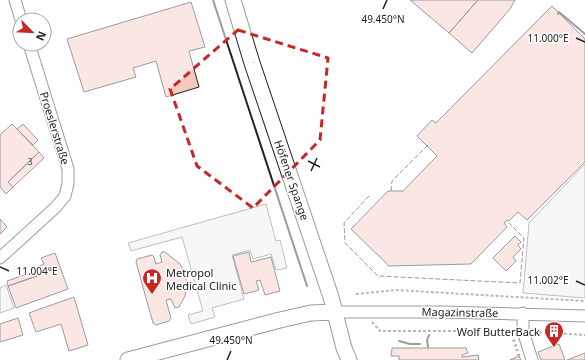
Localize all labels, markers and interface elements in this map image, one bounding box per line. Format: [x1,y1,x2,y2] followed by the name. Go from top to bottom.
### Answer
[12,12,52,52] north arrow
[361,12,405,26] text: 49.450°N
[33,29,50,43] text: N
[527,31,569,45] text: 11.000°E
[37,90,73,166] street label: Proeslerstraße
[271,138,313,222] street label: Höfener Spange
[27,155,33,168] house number: 3
[16,264,58,278] text: 11.004°E
[166,265,236,293] place label: Metropol Medical Clinic
[141,267,163,295] hospital icon: Metropol Medical Clinic
[527,273,569,287] text: 11.002°E
[421,304,499,320] street label: Magazinstraße
[543,320,565,348] building icon: Wolf ButterBack
[457,324,540,339] place label: Wolf ButterBack
[209,333,253,347] text: 49.450°N

